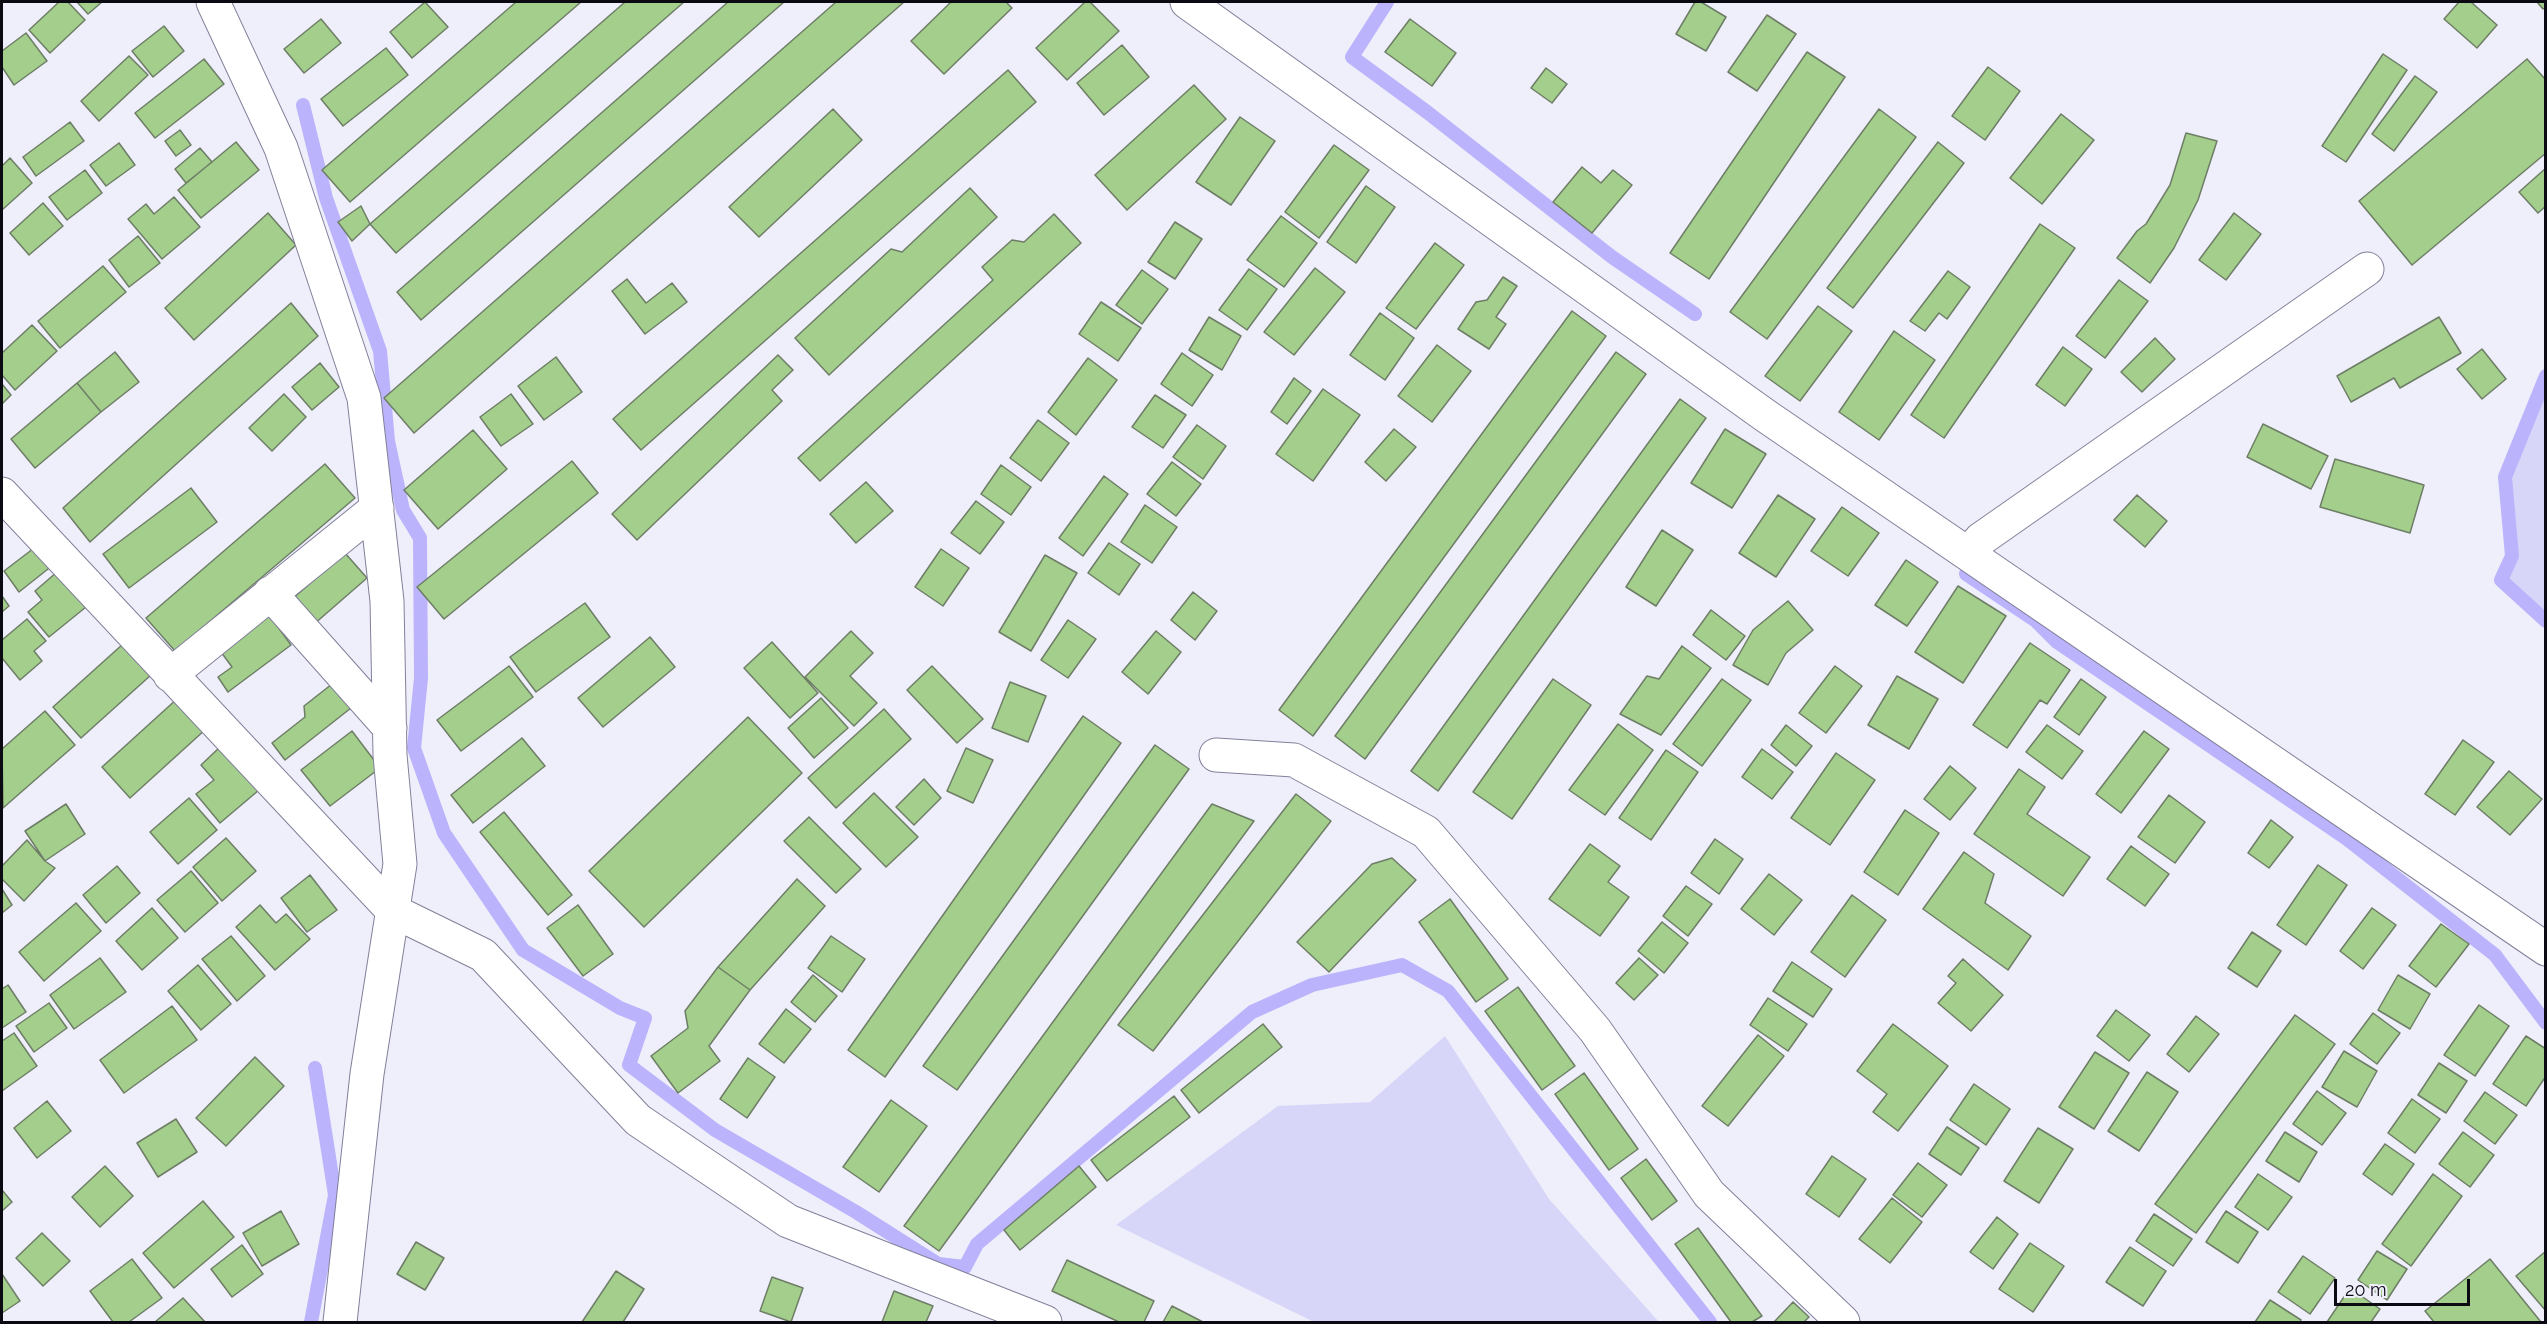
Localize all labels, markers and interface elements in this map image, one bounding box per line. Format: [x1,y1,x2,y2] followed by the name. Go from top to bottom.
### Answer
[2337,1267,2474,1305] scale bar
[2345,1279,2387,1300] text: 20 m

